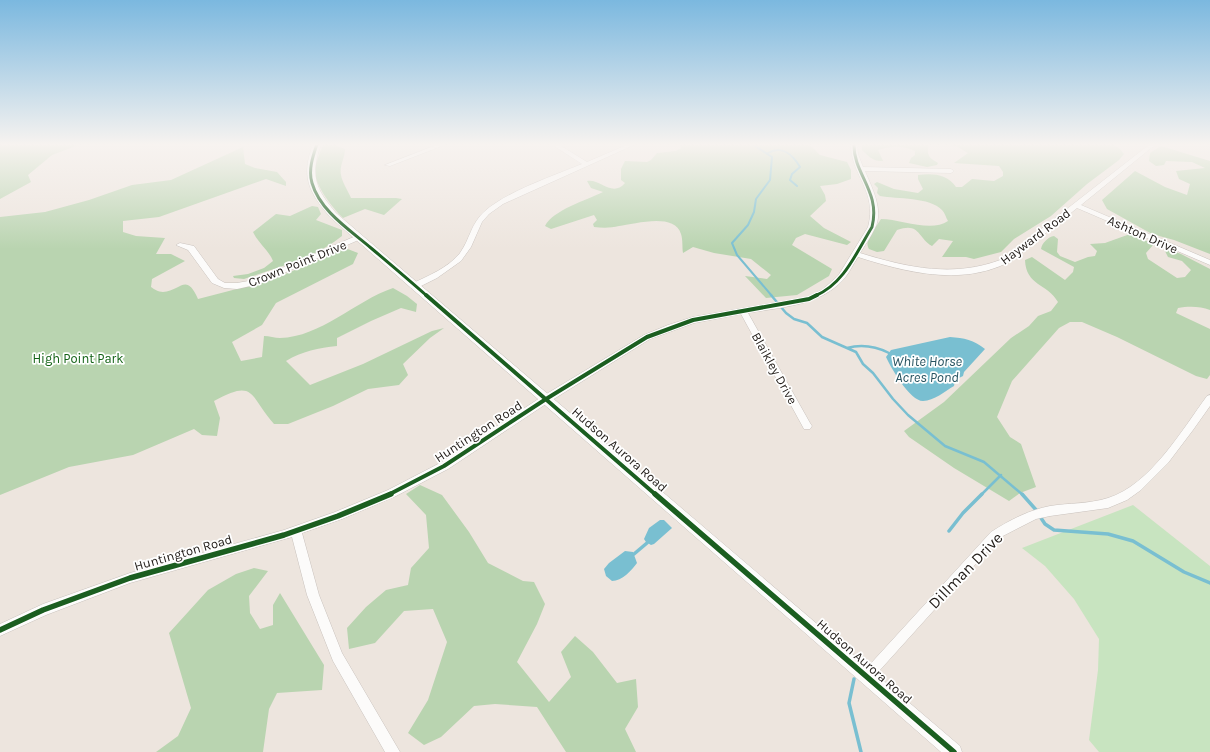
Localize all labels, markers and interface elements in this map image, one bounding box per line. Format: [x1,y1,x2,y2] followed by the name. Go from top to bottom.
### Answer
[997,205,1073,268] street label: Hayward Road
[1105,212,1181,257] street label: Ashton Drive
[246,237,349,290] street label: Crown Point Drive
[749,330,801,407] street label: Blaikley Drive
[32,351,124,366] park label: High Point Park
[892,353,963,386] water label: White Horse Acres Pond
[432,398,525,465] street label: Huntington Road
[569,404,670,495] street label: Hudson Aurora Road
[924,528,1007,613] street label: Dillman Drive
[132,531,234,574] street label: Huntington Road
[814,616,915,707] street label: Hudson Aurora Road

